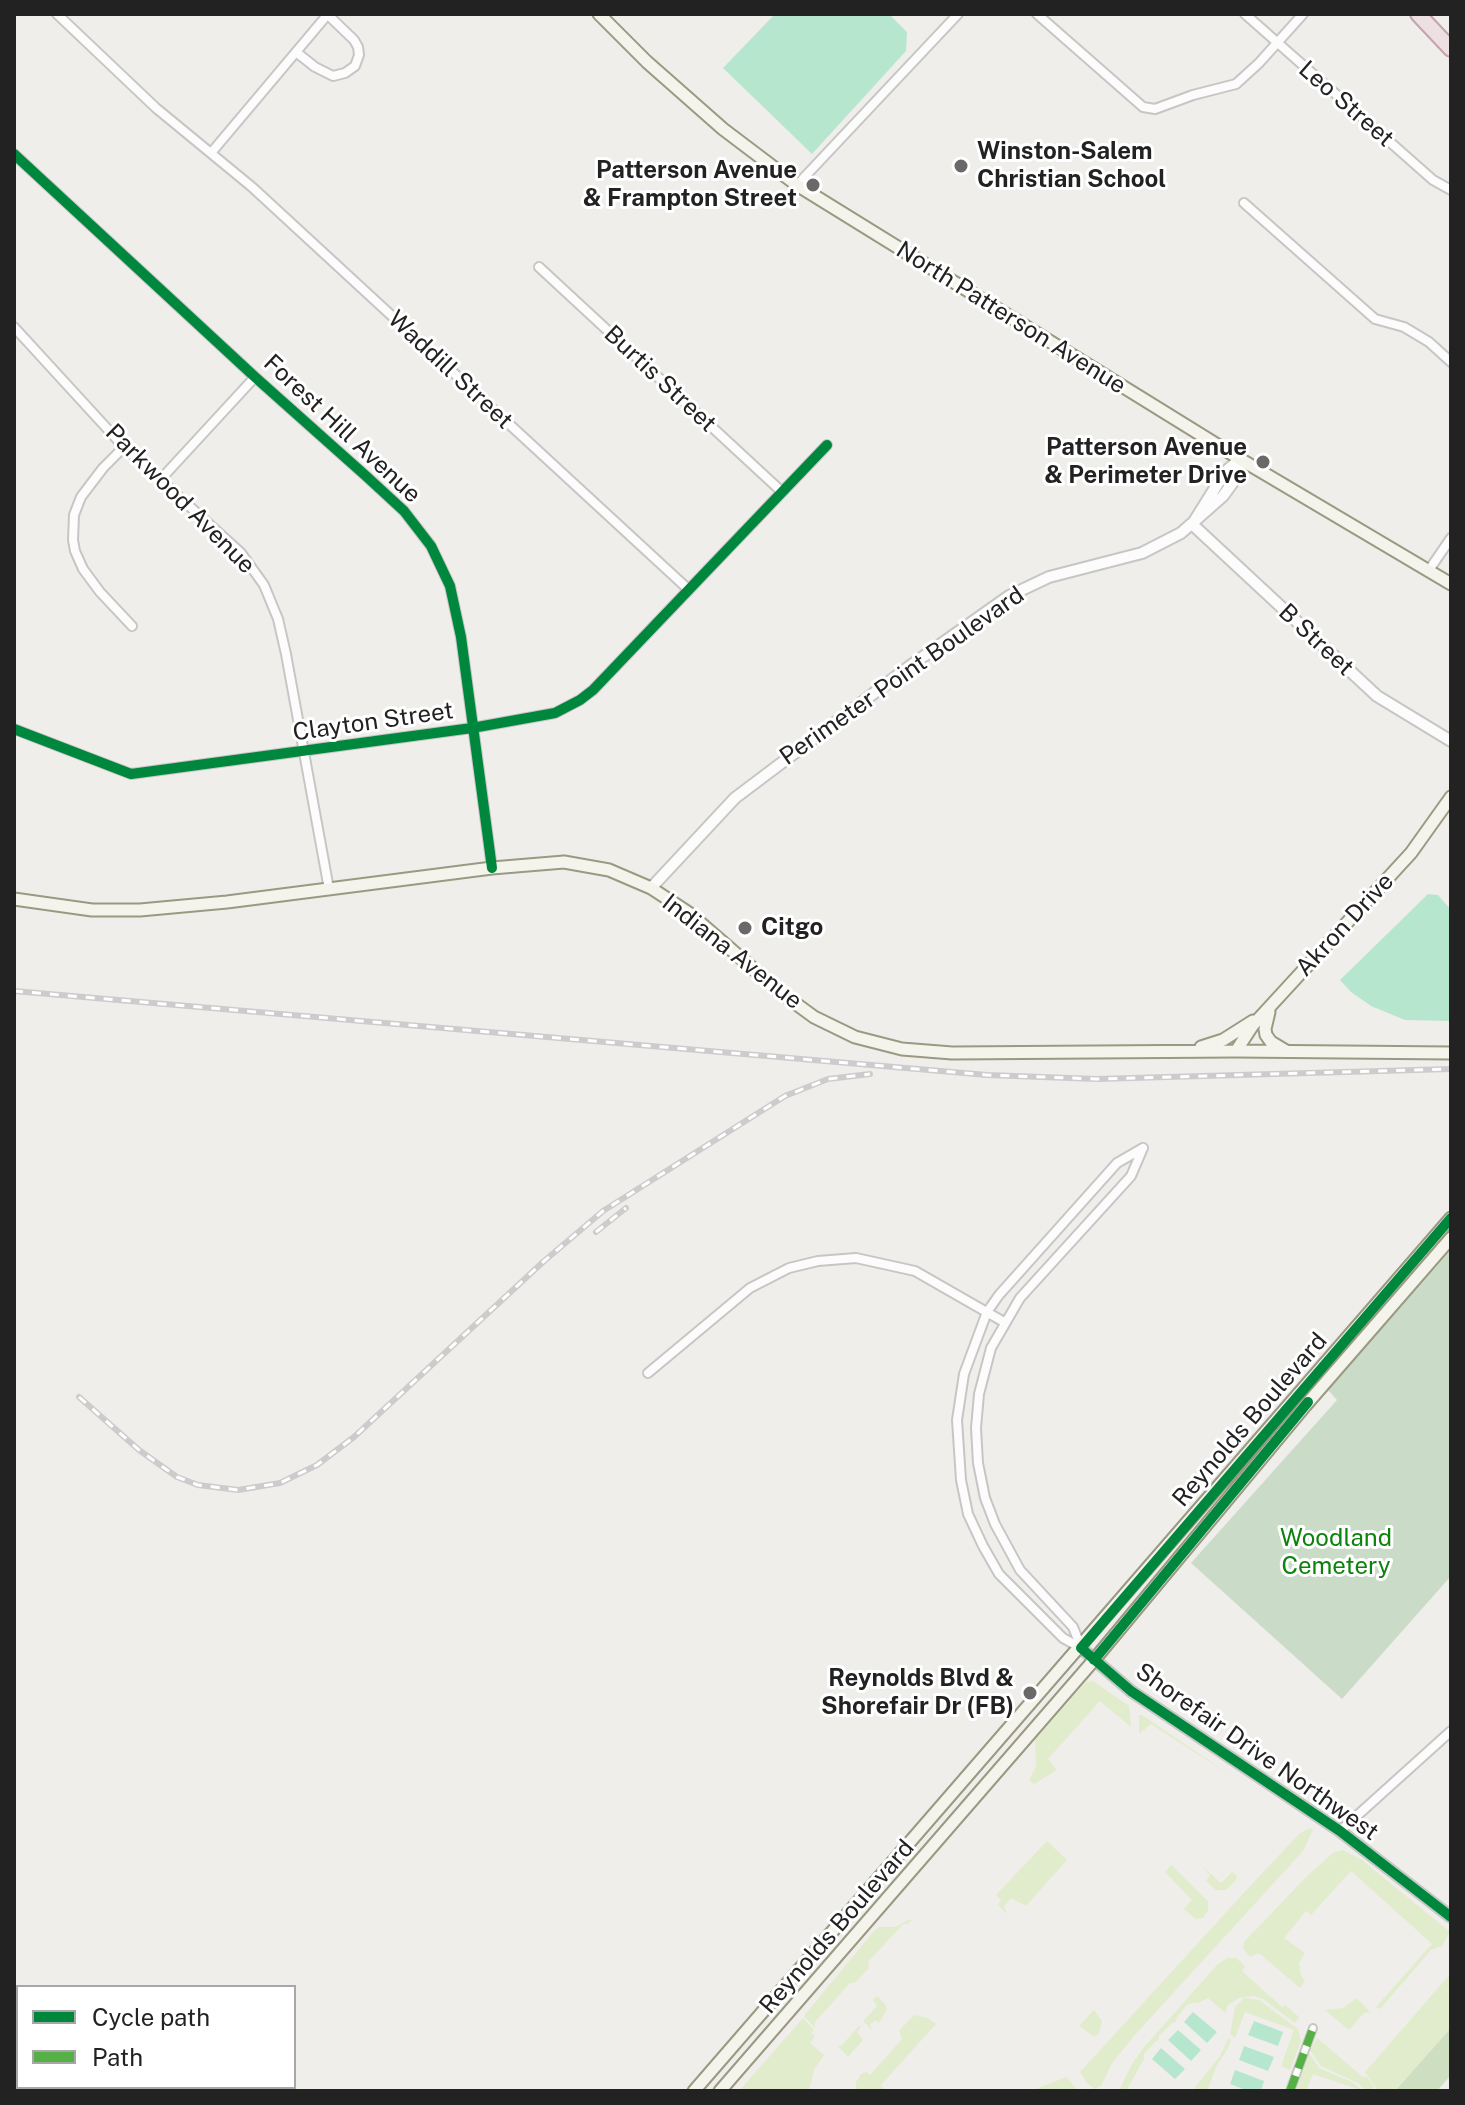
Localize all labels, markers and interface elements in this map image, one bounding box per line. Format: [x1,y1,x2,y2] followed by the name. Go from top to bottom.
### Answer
[1293,55,1399,153] street label: Leo Street
[977,138,1166,194] place label: Winston-Salem Christian School
[583,157,797,213] place label: Patterson Avenue & Frampton Street
[952,157,970,175] marker: Winston-Salem Christian School
[804,176,822,194] marker: Patterson Avenue & Frampton Street
[891,236,1131,400] street label: North Patterson Avenue
[382,305,518,435] street label: Waddill Street
[598,320,722,438] street label: Burtis Street
[258,349,426,509] street label: Forest Hill Avenue
[99,418,261,580] street label: Parkwood Avenue
[1044,434,1247,490] place label: Patterson Avenue & Perimeter Drive
[1254,453,1272,471] marker: Patterson Avenue & Perimeter Drive
[774,581,1030,771] street label: Perimeter Point Boulevard
[1273,598,1359,682] street label: B Street
[291,696,455,748] street label: Clayton Street
[1290,868,1400,982] street label: Akron Drive
[656,888,808,1016] street label: Indiana Avenue
[761,914,823,942] place label: Citgo
[736,919,754,937] marker: Citgo
[1167,1327,1333,1513] street label: Reynolds Boulevard
[1280,1525,1392,1581] park label: Woodland Cemetery
[1130,1657,1384,1847] street label: Shorefair Drive Northwest
[821,1665,1014,1721] place label: Reynolds Blvd & Shorefair Dr (FB)
[1021,1684,1039,1702] marker: Reynolds Blvd & Shorefair Dr (FB)
[754,1834,920,2020] street label: Reynolds Boulevard
[16,1985,296,2089] legend
[92,2003,210,2031] text: Cycle path
[92,2043,143,2071] text: Path

